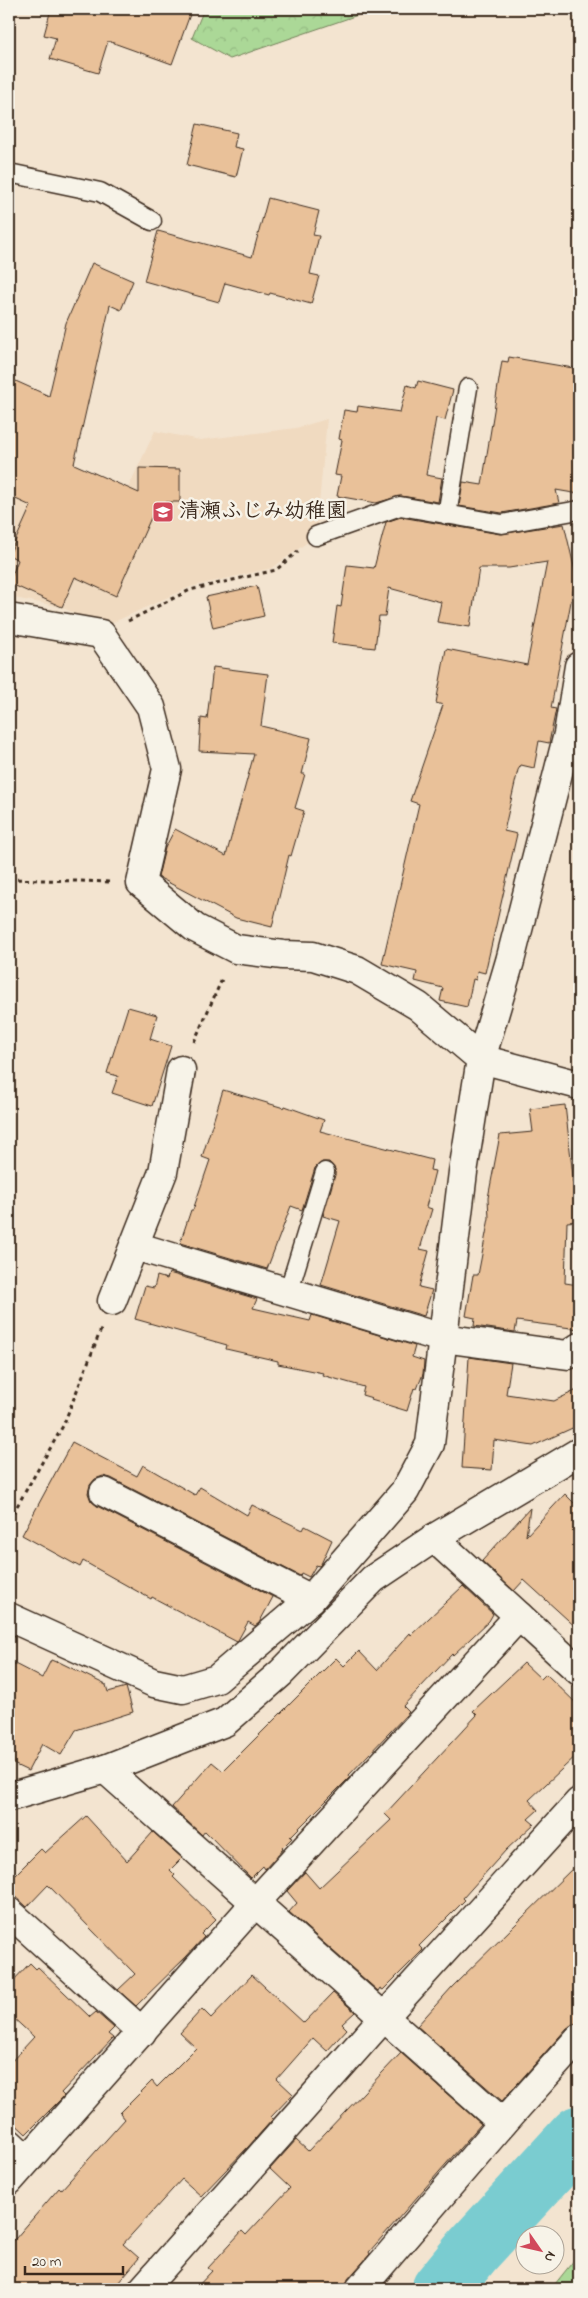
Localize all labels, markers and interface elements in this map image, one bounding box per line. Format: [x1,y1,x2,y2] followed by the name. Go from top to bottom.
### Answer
[179,497,347,527] place label: 清瀬ふじみ幼稚園
[151,500,175,524] school or university icon: 清瀬ふじみ幼稚園
[516,2226,566,2276] north arrow
[25,2243,122,2275] scale bar
[538,2247,561,2266] text: N
[32,2251,62,2273] text: 20 m

